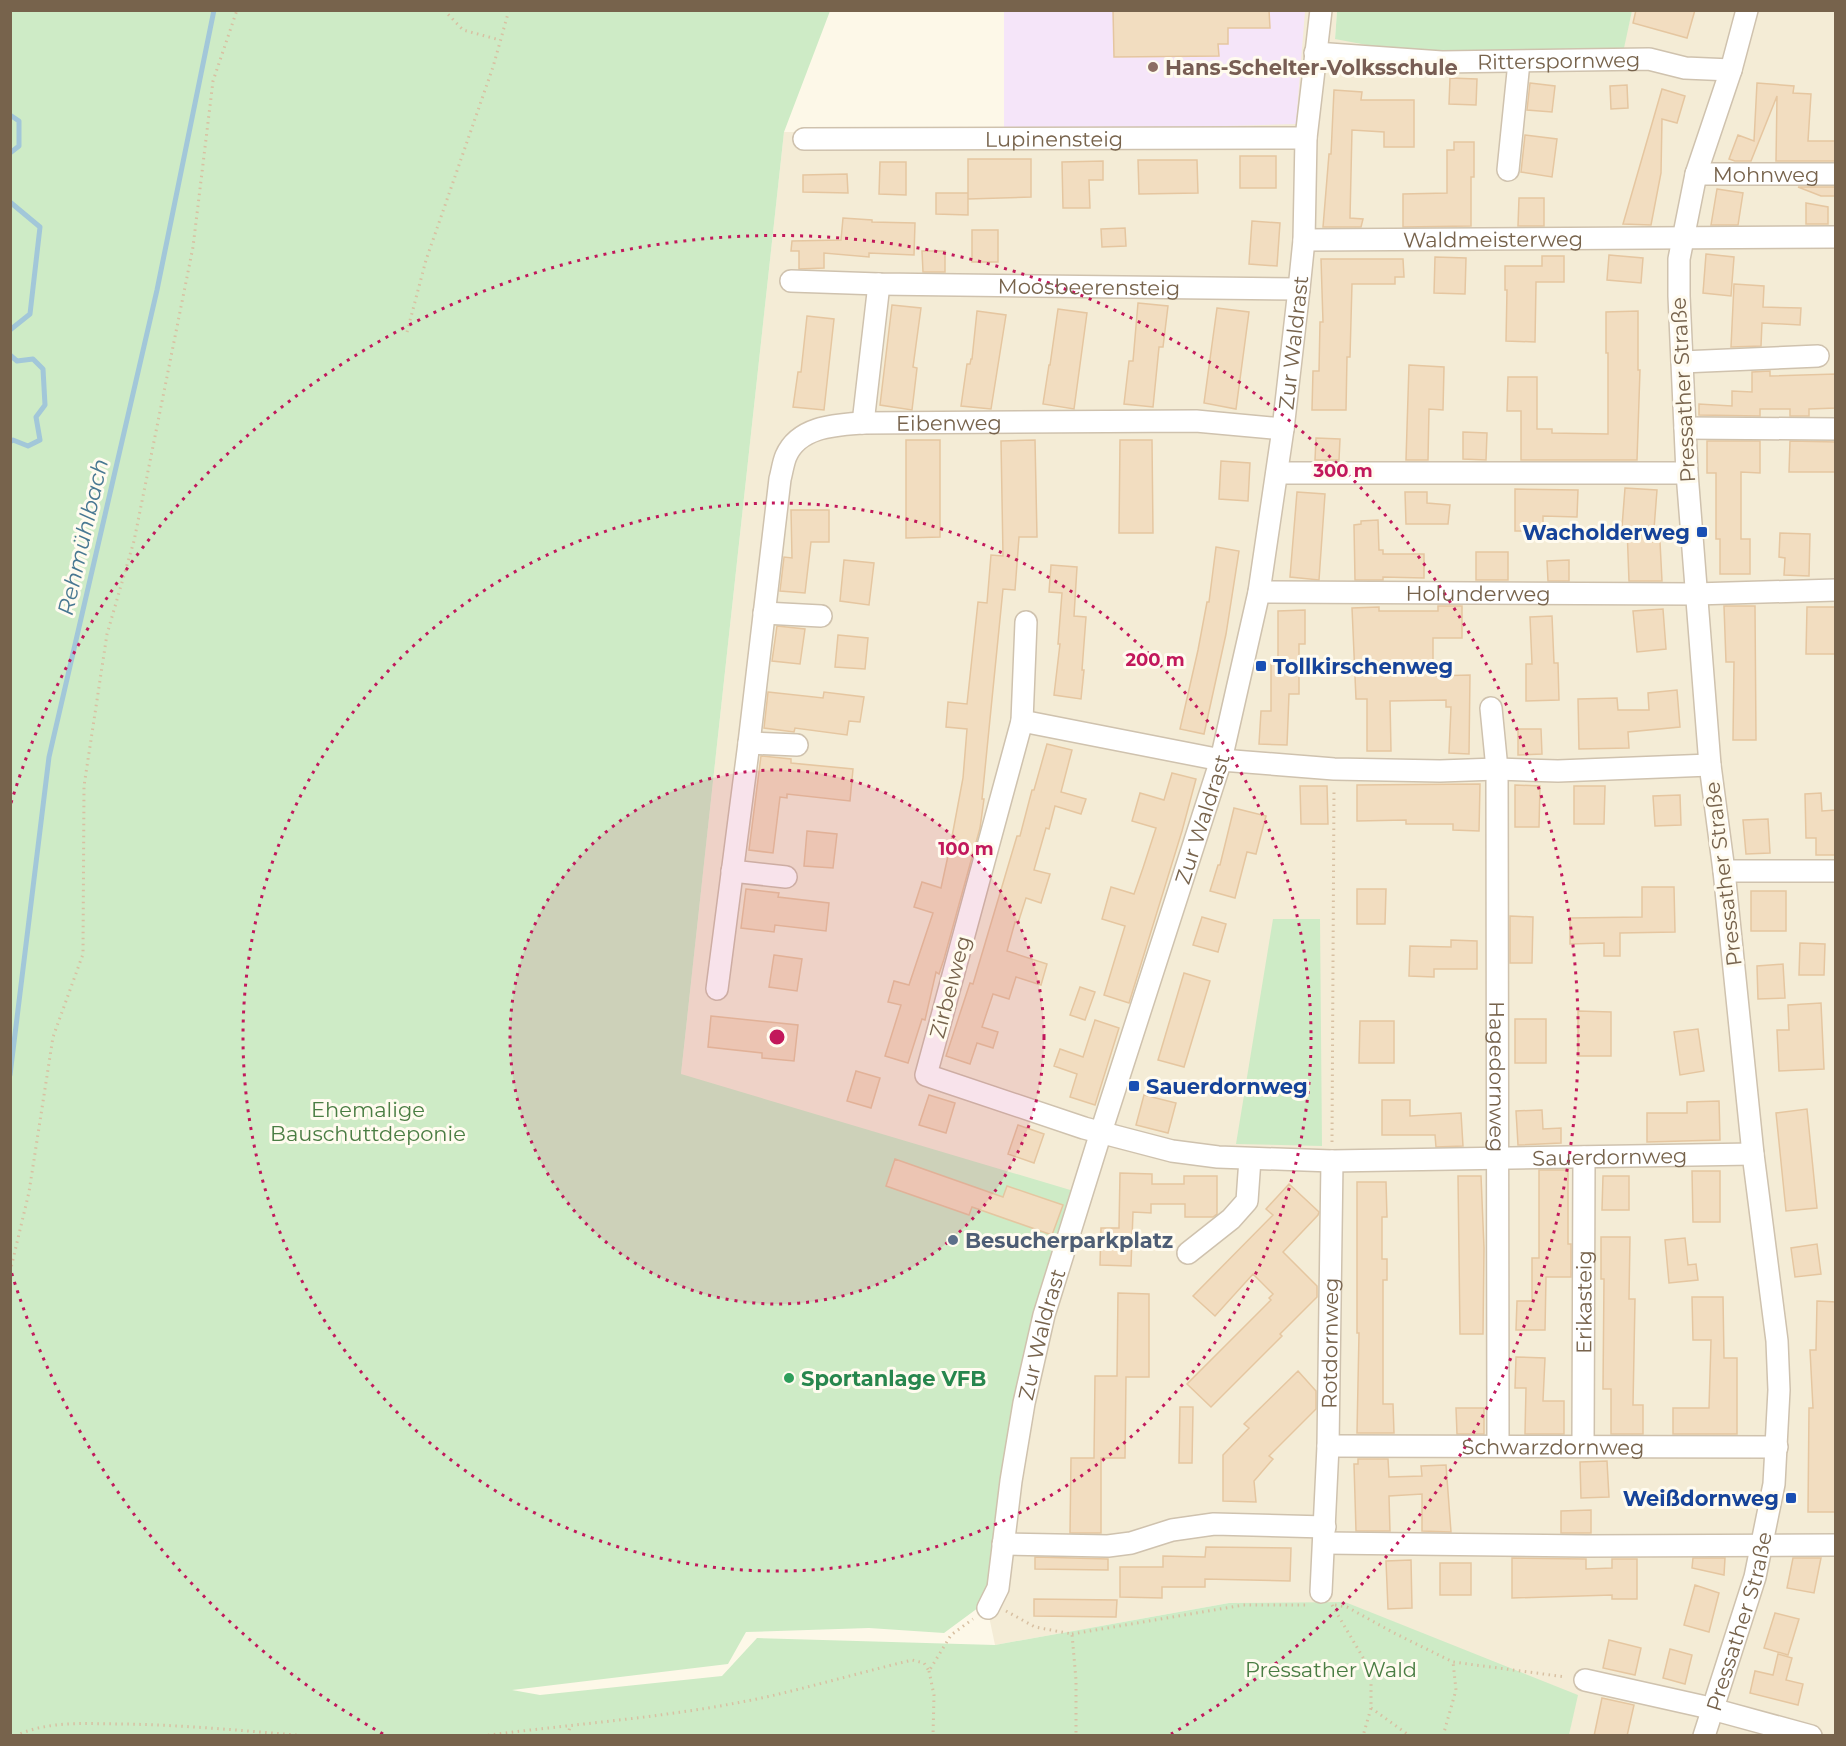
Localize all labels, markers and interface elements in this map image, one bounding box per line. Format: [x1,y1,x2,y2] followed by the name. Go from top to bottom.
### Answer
[1477,47,1640,74] street label: Ritterspornweg
[1165,55,1458,80] place label: Hans-Schelter-Volksschule
[1146,60,1160,74] marker: Hans-Schelter-Volksschule
[985,126,1123,151] street label: Lupinensteig
[1713,162,1819,187] street label: Mohnweg
[1403,226,1583,252] street label: Waldmeisterweg
[998,273,1180,300] street label: Moosbeerensteig
[1273,274,1313,411] street label: Zur Waldrast
[1666,297,1700,483] street label: Pressather Straße
[896,410,1002,435] street label: Eibenweg
[52,456,114,618] water label: Rehmühlbach
[1312,460,1373,482] text: 300 m
[1522,520,1690,545] place label: Wacholderweg
[1695,525,1709,539] marker: Wacholderweg
[1405,580,1551,606] street label: Holunderweg
[1125,649,1185,671] text: 200 m
[1273,654,1453,679] place label: Tollkirschenweg
[1254,659,1268,673] marker: Tollkirschenweg
[1169,752,1234,887] street label: Zur Waldrast
[1699,780,1747,968] street label: Pressather Straße
[938,838,994,860] text: 100 m
[924,933,976,1041] street label: Zirbelweg
[1485,1001,1510,1152] street label: Hagedornweg
[767,1027,787,1047] centre of rings
[1146,1074,1308,1099] place label: Sauerdornweg
[1127,1079,1141,1093] marker: Sauerdornweg
[270,1097,466,1146] park label: Ehemalige Bauschuttdeponie
[1532,1143,1688,1170] street label: Sauerdornweg
[965,1228,1173,1253] place label: Besucherparkplatz
[946,1233,960,1247] marker: Besucherparkplatz
[1571,1250,1596,1354] street label: Erikasteig
[1013,1266,1070,1402] street label: Zur Waldrast
[1316,1277,1343,1409] street label: Rotdornweg
[801,1366,986,1391] place label: Sportanlage VFB
[782,1371,796,1385] marker: Sportanlage VFB
[1462,1434,1644,1459] street label: Schwarzdornweg
[1623,1486,1779,1511] place label: Weißdornweg
[1784,1491,1798,1505] marker: Weißdornweg
[1700,1529,1776,1714] street label: Pressather Straße
[1245,1657,1417,1682] park label: Pressather Wald

